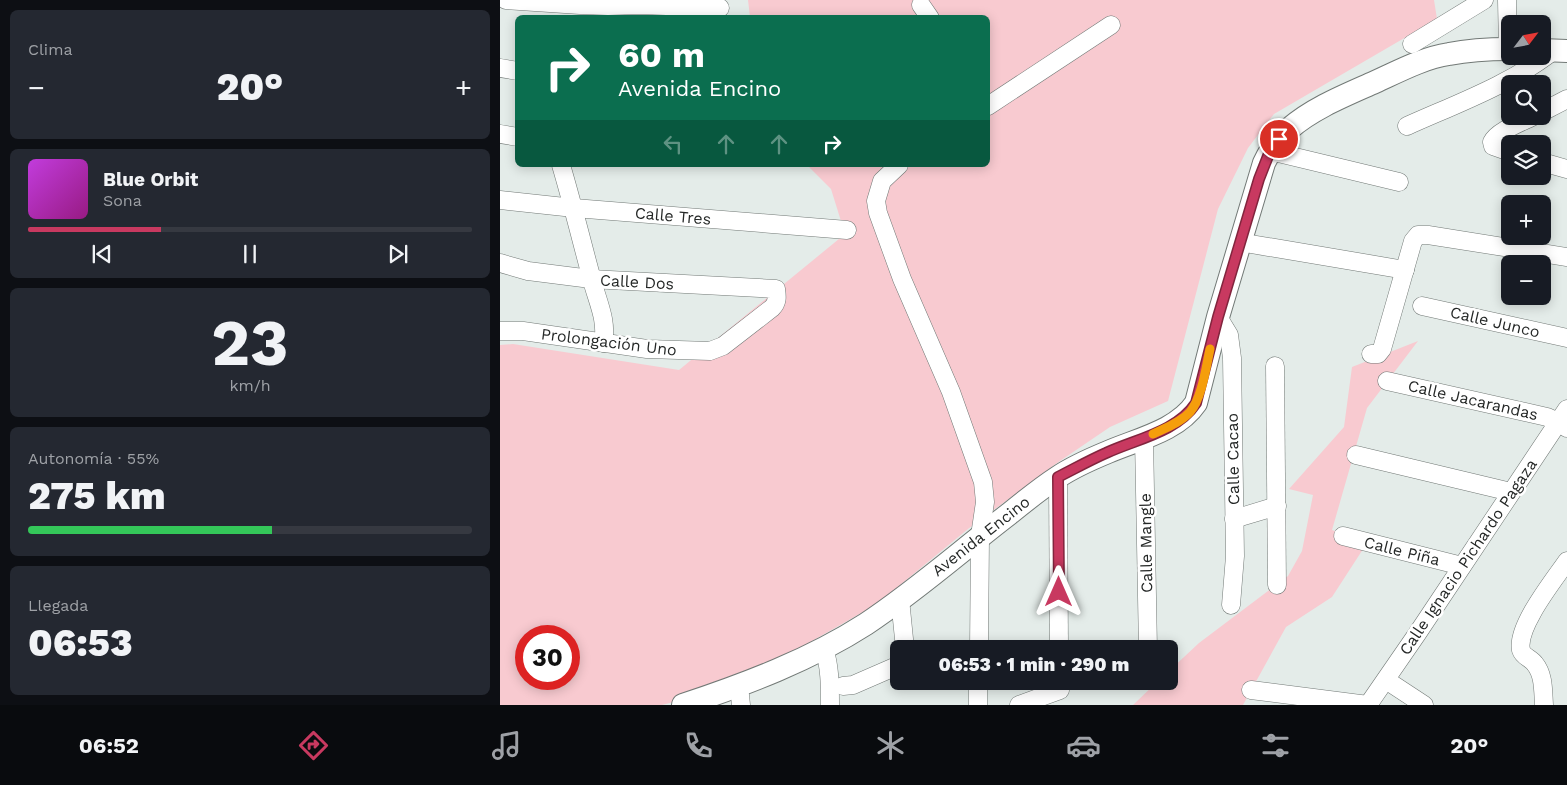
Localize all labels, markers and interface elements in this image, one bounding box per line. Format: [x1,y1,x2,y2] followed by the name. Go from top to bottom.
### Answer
[1501,15,1551,65] north arrow
[1501,15,1551,305] map controls
[618,34,705,76] text: 60 m
[535,35,600,100] icon: right
[28,40,72,59] text: Clima
[217,65,283,109] text: 20°
[28,71,45,104] text: −
[455,71,472,104] text: +
[1501,75,1551,125] button: search
[618,76,781,101] text: Avenida Encino
[1258,118,1300,160] pin
[1265,125,1293,153] icon: arrive
[659,130,687,158] icon: left
[712,130,740,158] icon: ahead
[765,130,793,158] icon: ahead
[818,130,846,158] icon: right
[1501,135,1551,185] button: layers
[103,168,198,191] text: Blue Orbit
[103,191,142,210] text: Sona
[1501,195,1551,245] button: +
[634,203,712,229] street label: Calle Tres
[88,240,116,268] icon: previous
[236,240,264,268] icon: pause
[384,240,412,268] icon: next
[1501,255,1551,305] button: −
[600,271,674,293] street label: Calle Dos
[1448,302,1542,342] street label: Calle Junco
[211,305,289,381] text: 23
[540,324,678,360] street label: Prolongación Uno
[229,376,271,395] text: km/h
[1406,376,1540,424] street label: Calle Jacarandas
[1223,413,1243,505] street label: Calle Cacao
[28,449,159,468] text: Autonomía · 55%
[1395,455,1541,659] street label: Calle Ignacio Pichardo Pagaza
[28,474,166,518] text: 275 km
[928,492,1034,580] street label: Avenida Encino
[1136,493,1156,593] street label: Calle Mangle
[1362,532,1442,570] street label: Calle Piña
[1032,565,1084,617] position arrow
[28,596,88,615] text: Llegada
[28,621,133,665] text: 06:53
[515,625,580,690] speed limit sign: 30
[939,653,1129,676] text: 06:53 · 1 min · 290 m
[296,728,331,763] icon: directions
[489,728,524,763] icon: music
[681,728,716,763] icon: phone
[873,728,908,763] icon: climate
[1066,728,1101,763] icon: car
[1258,728,1293,763] icon: filters
[79,733,139,758] text: 06:52
[1450,733,1488,758] text: 20°

